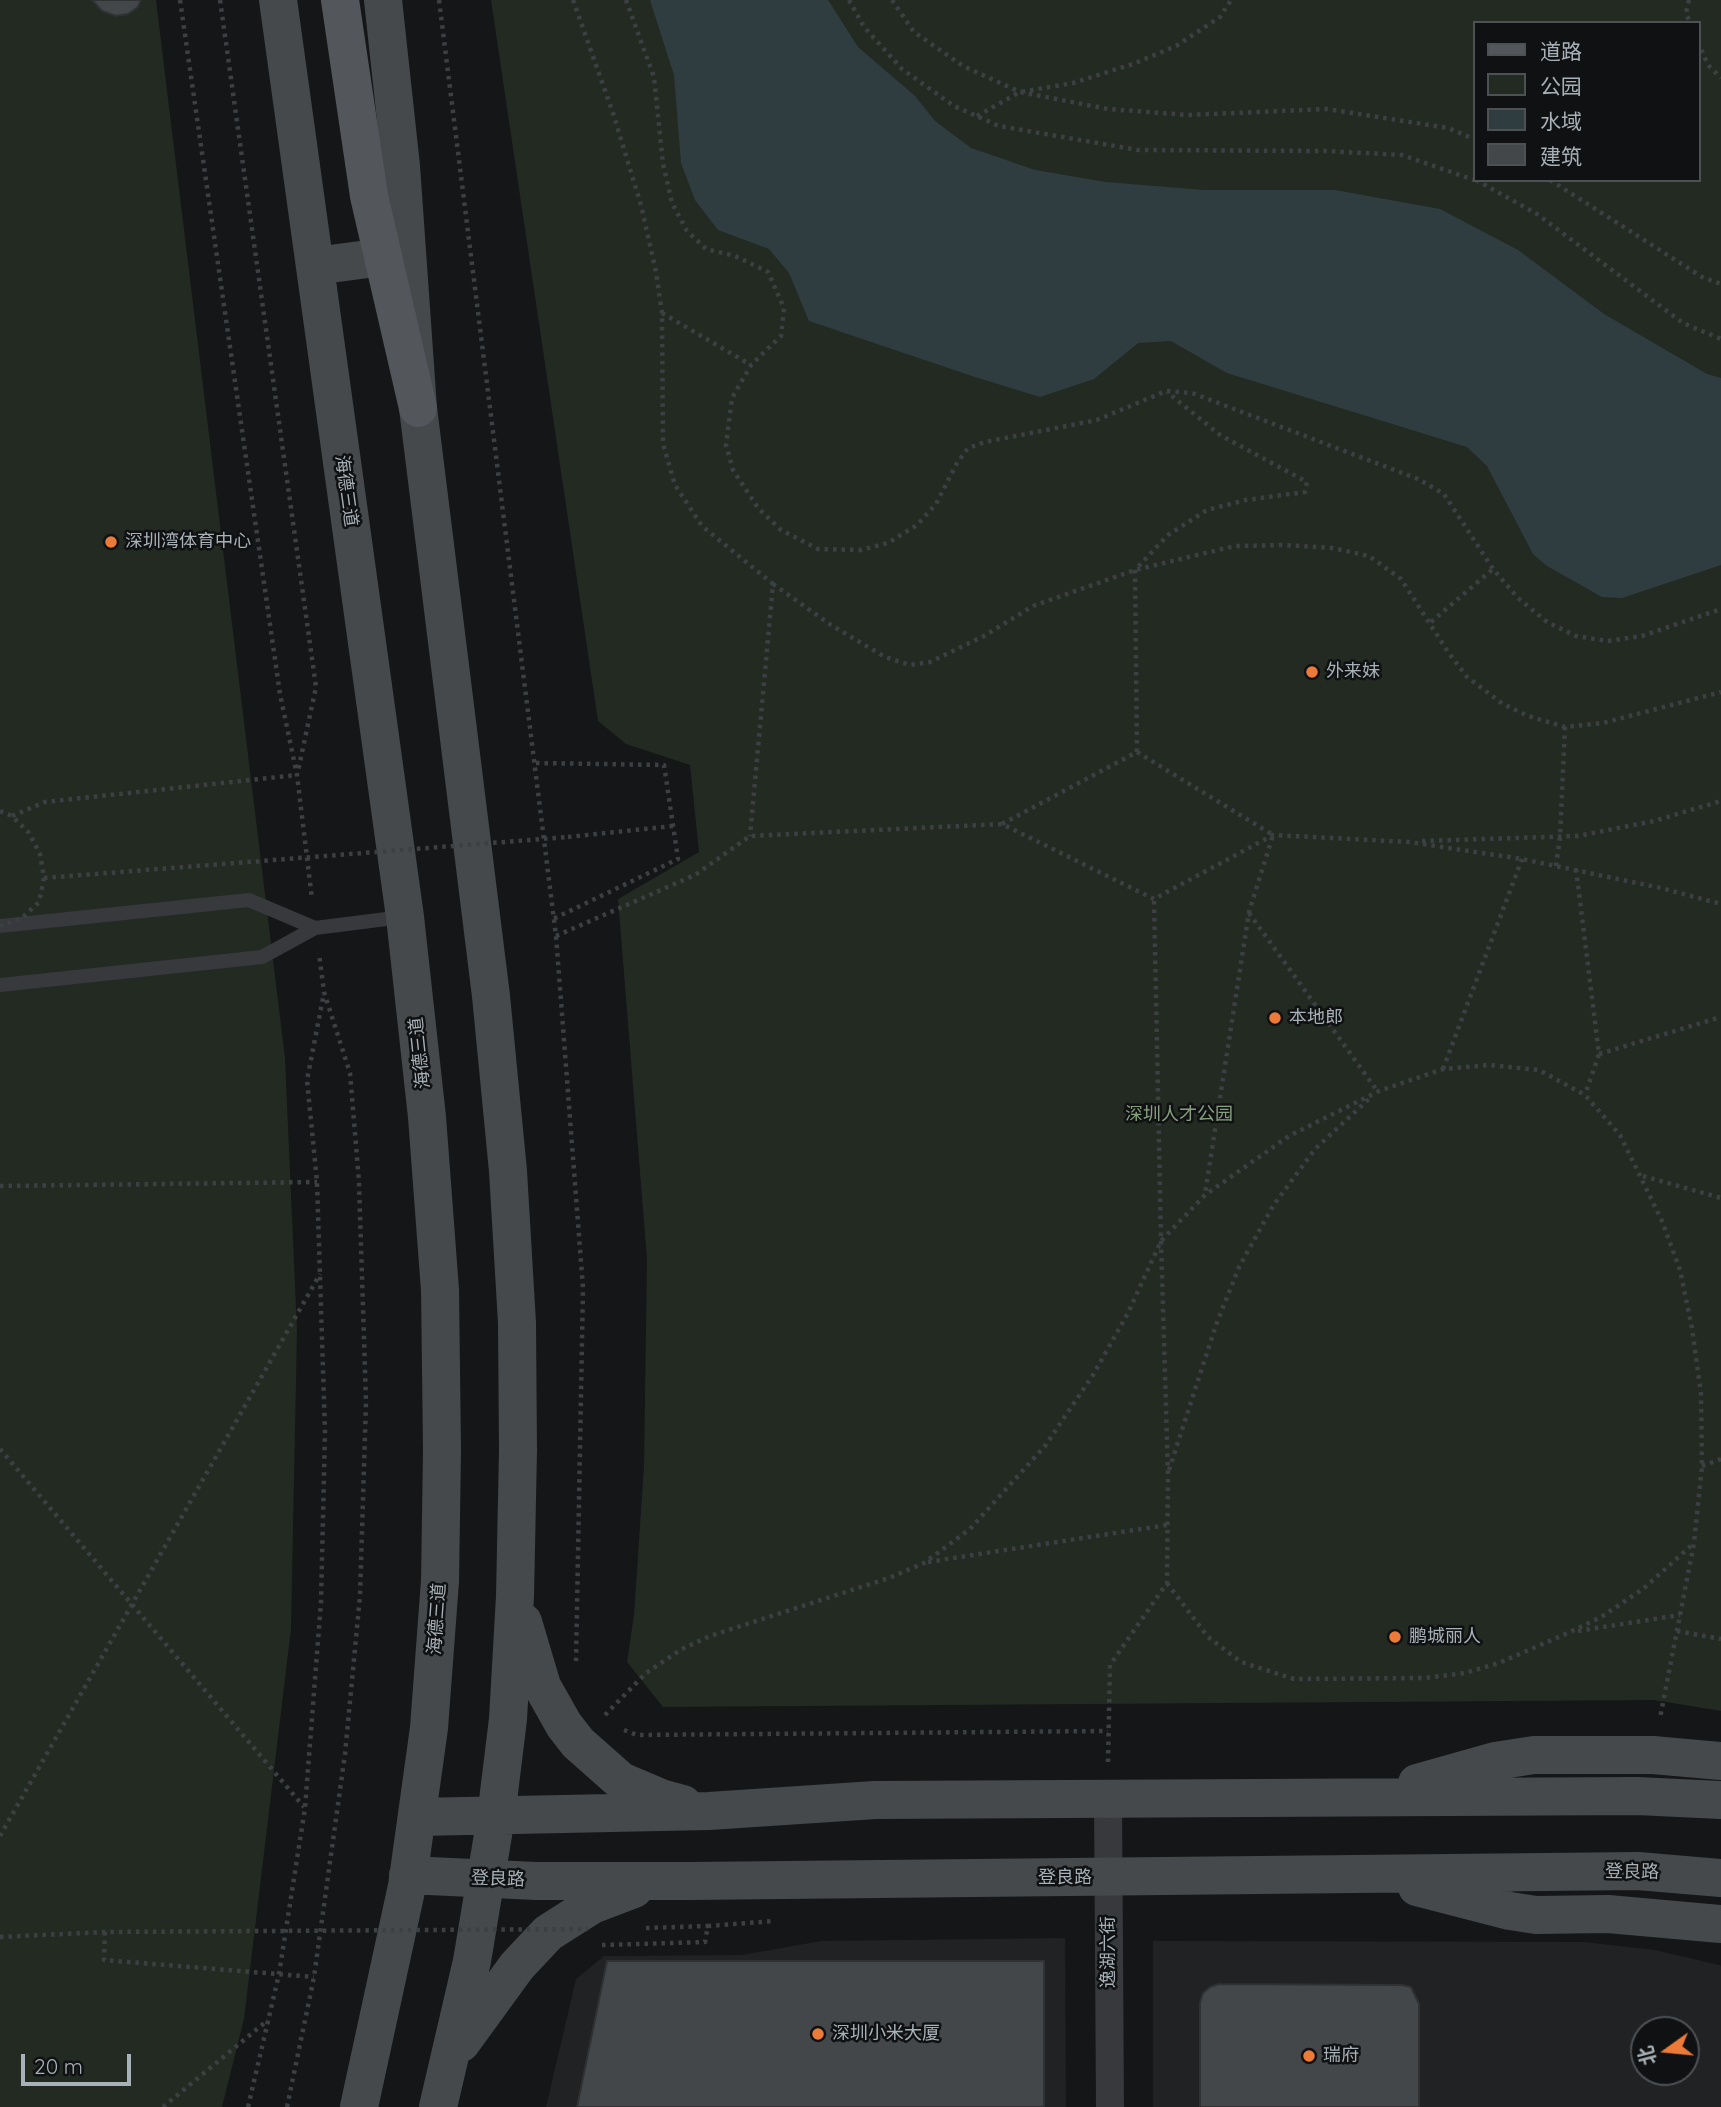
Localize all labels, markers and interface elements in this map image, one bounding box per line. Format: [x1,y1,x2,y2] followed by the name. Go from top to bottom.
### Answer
[1472,21,1700,182] legend
[1540,38,1582,64] text: 道路
[1540,73,1582,99] text: 公园
[1540,108,1582,134] text: 水域
[1540,143,1582,169] text: 建筑
[330,454,362,528] street label: 海德三道
[125,531,251,553] place label: 深圳湾体育中心
[103,534,119,550] marker: 深圳湾体育中心
[1326,661,1380,683] place label: 外来妹
[1304,664,1320,680] marker: 外来妹
[1289,1007,1343,1029] place label: 本地郎
[1267,1010,1283,1026] marker: 本地郎
[405,1016,435,1090] street label: 海德三道
[1125,1104,1233,1126] park label: 深圳人才公园
[424,1582,450,1656] street label: 海德三道
[1409,1626,1481,1648] place label: 鹏城丽人
[1387,1629,1403,1645] marker: 鹏城丽人
[1605,1861,1659,1883] street label: 登良路
[471,1867,525,1891] street label: 登良路
[1038,1867,1092,1889] street label: 登良路
[1098,1916,1120,1988] street label: 逸湖六街
[1630,2016,1700,2086] north arrow
[832,2023,940,2045] place label: 深圳小米大厦
[810,2026,826,2042] marker: 深圳小米大厦
[24,2040,135,2084] scale bar
[1633,2044,1661,2068] text: 北
[1323,2045,1359,2067] place label: 瑞府
[1301,2048,1317,2064] marker: 瑞府
[34,2053,83,2079] text: 20 m

